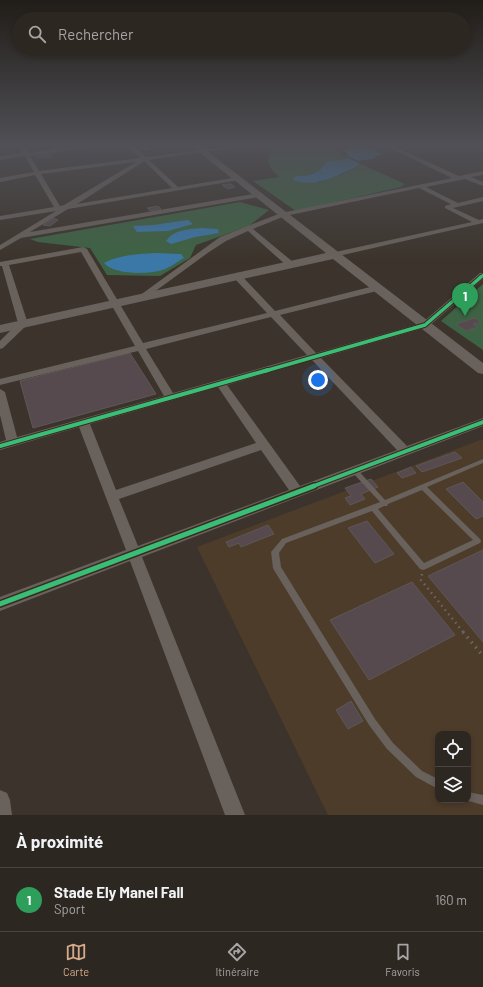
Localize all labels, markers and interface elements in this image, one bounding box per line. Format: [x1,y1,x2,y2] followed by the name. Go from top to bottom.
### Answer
[12,12,471,56] search box
[26,23,48,45] icon: search
[58,25,134,43] text: Rechercher
[452,283,478,316] pin: 1
[308,370,328,390] your location
[435,731,471,803] map controls
[435,731,471,767] button: locate
[435,767,471,803] button: layers
[16,831,103,851] text: À proximité
[54,883,184,901] text: Stade Ely Manel Fall
[27,892,31,908] text: 1
[435,892,467,908] text: 160 m
[54,901,85,917] text: Sport
[63,941,89,978] tab: Carte
[215,941,259,978] tab: Itinéraire
[385,941,420,978] tab: Favoris

